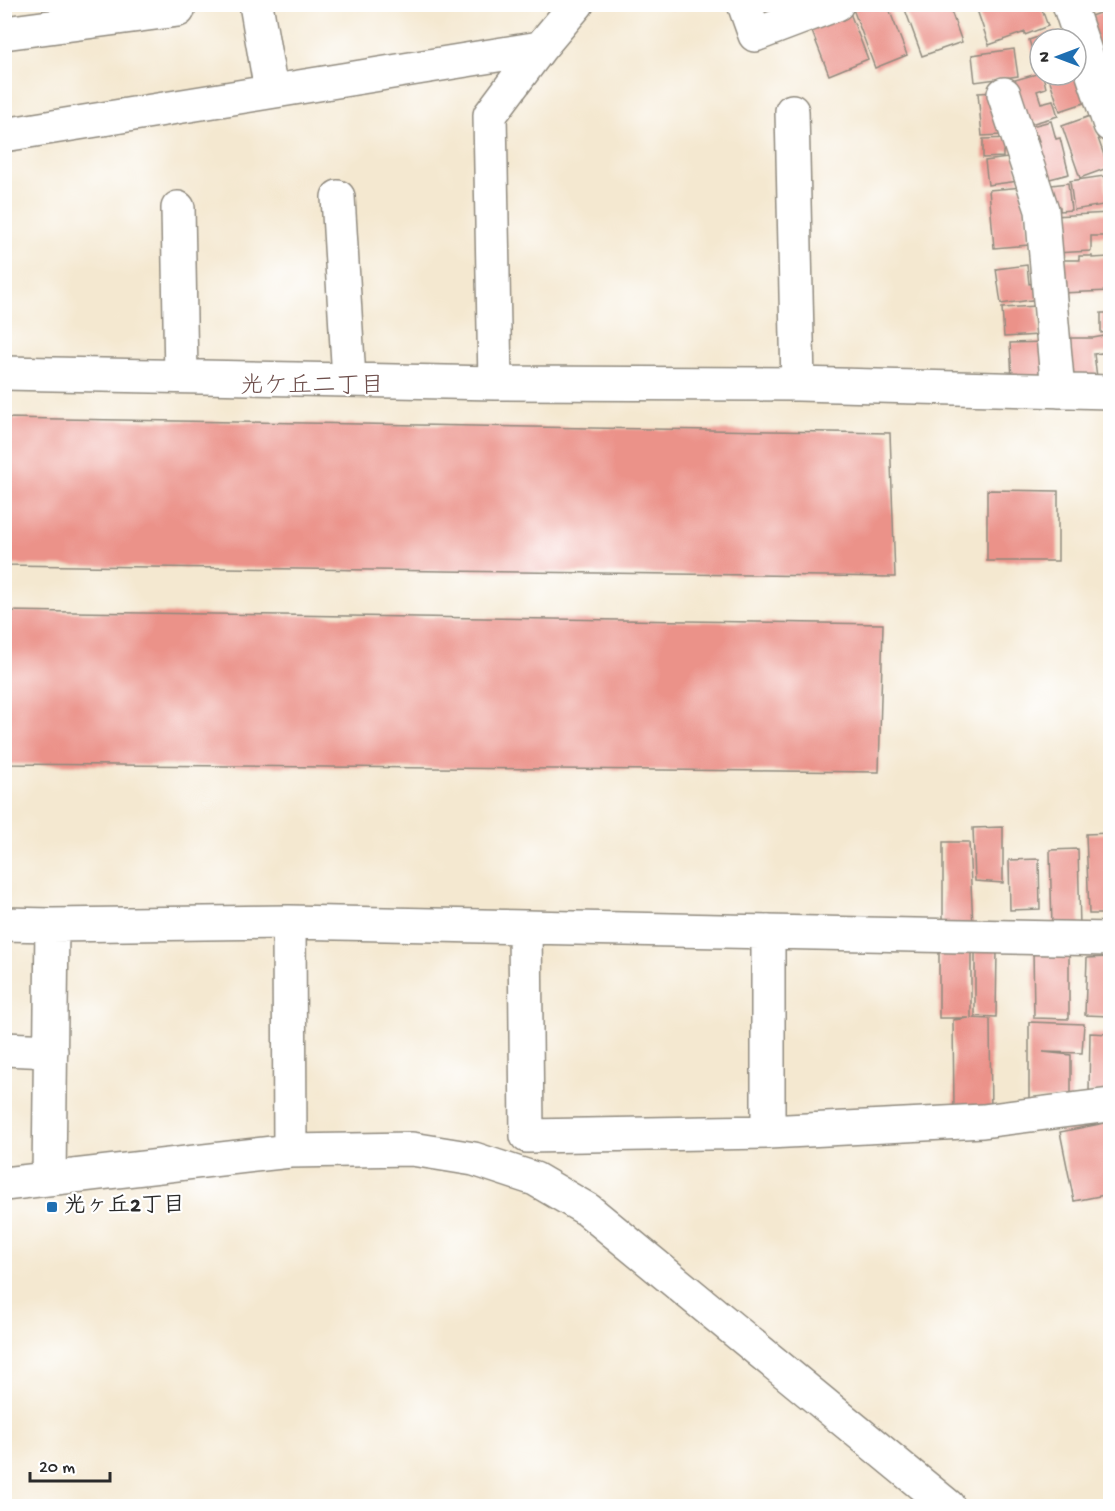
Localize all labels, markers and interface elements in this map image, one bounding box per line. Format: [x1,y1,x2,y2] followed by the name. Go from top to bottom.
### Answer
[1028,27,1088,87] north arrow
[1037,51,1056,62] text: N
[240,373,384,402] district label: 光ケ丘二丁目
[64,1193,185,1220] place label: 光ヶ丘2丁目
[45,1200,59,1214] marker: 光ヶ丘2丁目
[30,1445,110,1483] scale bar
[39,1458,75,1479] text: 20 m

